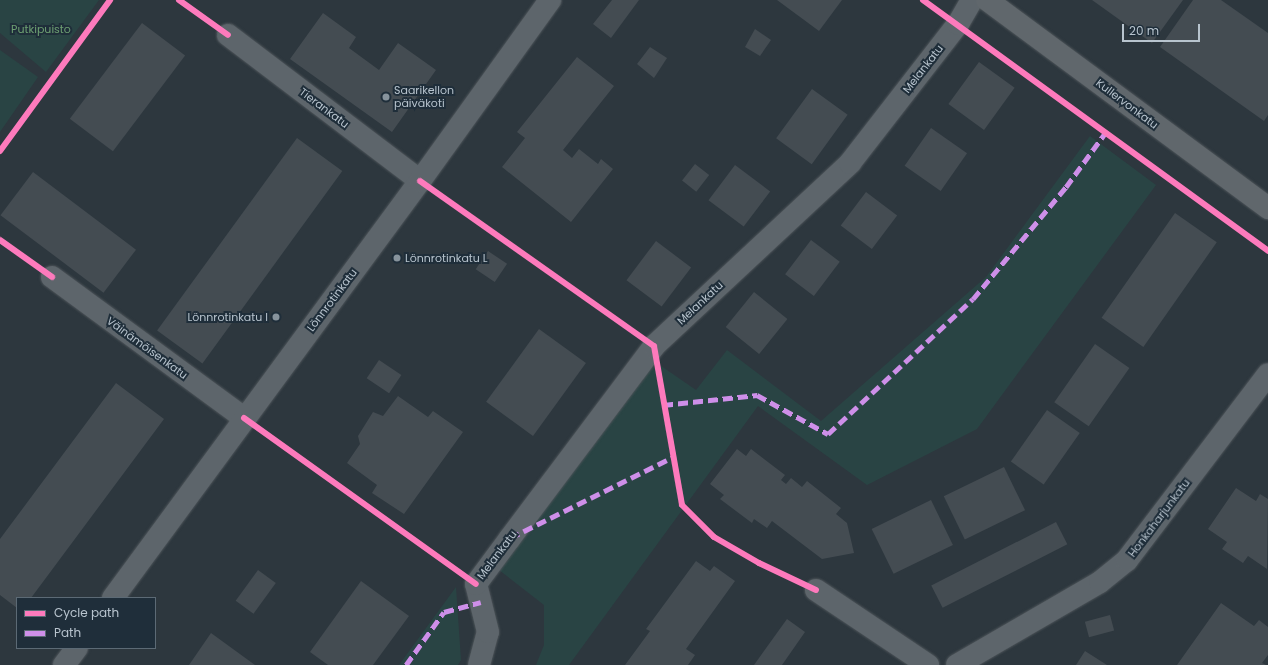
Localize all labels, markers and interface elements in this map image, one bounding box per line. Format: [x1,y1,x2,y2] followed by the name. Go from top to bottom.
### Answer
[1124,16,1202,42] scale bar
[11,22,71,36] park label: Putkipuisto
[1129,22,1159,39] text: 20 m
[900,42,946,96] street label: Melankatu
[1093,76,1161,132] street label: Kullervonkatu
[394,84,454,110] place label: Saarikellon päiväkoti
[297,85,351,131] street label: Tierankatu
[381,92,391,102] marker: Saarikellon päiväkoti
[405,251,488,265] place label: Lönnrotinkatu L
[392,253,402,263] marker: Lönnrotinkatu L
[304,266,360,334] street label: Lönnrotinkatu
[674,279,726,327] street label: Melankatu
[187,310,268,324] place label: Lönnrotinkatu I
[271,312,281,322] marker: Lönnrotinkatu I
[104,314,190,382] street label: Väinämöisenkatu
[1125,476,1193,560] street label: Honkaharjunkatu
[474,528,520,582] street label: Melankatu
[16,597,156,649] legend
[54,604,119,621] text: Cycle path
[54,624,81,641] text: Path

